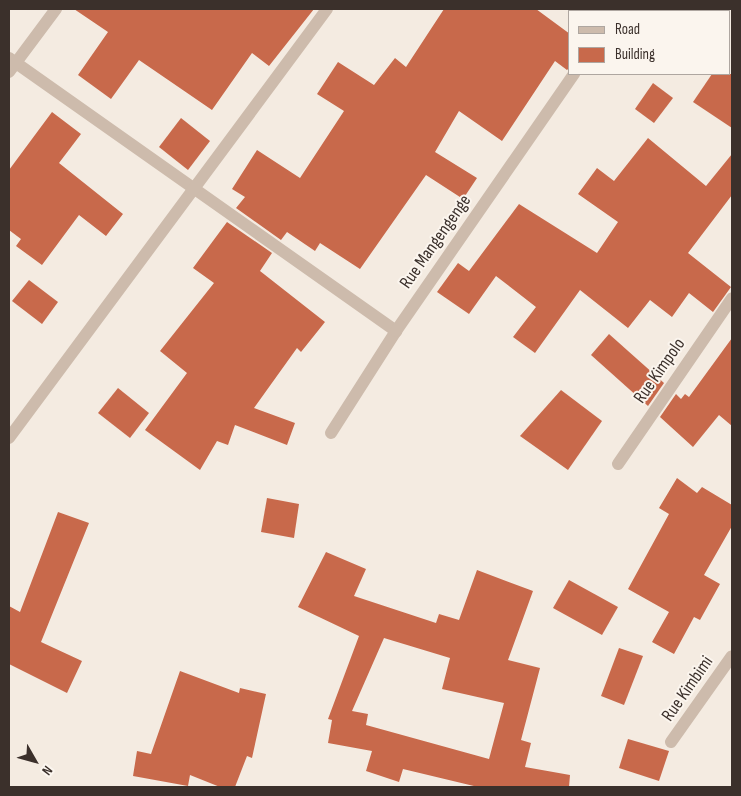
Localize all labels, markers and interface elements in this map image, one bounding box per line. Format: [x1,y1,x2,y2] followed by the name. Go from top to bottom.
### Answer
[568,10,731,75] legend
[615,20,640,39] text: Road
[615,45,655,64] text: Building
[396,191,476,293] street label: Rue Mangengenge
[630,334,690,408] street label: Rue Kimpolo
[658,652,718,726] street label: Rue Kimbimi
[10,736,60,786] north arrow
[38,762,56,779] text: N

